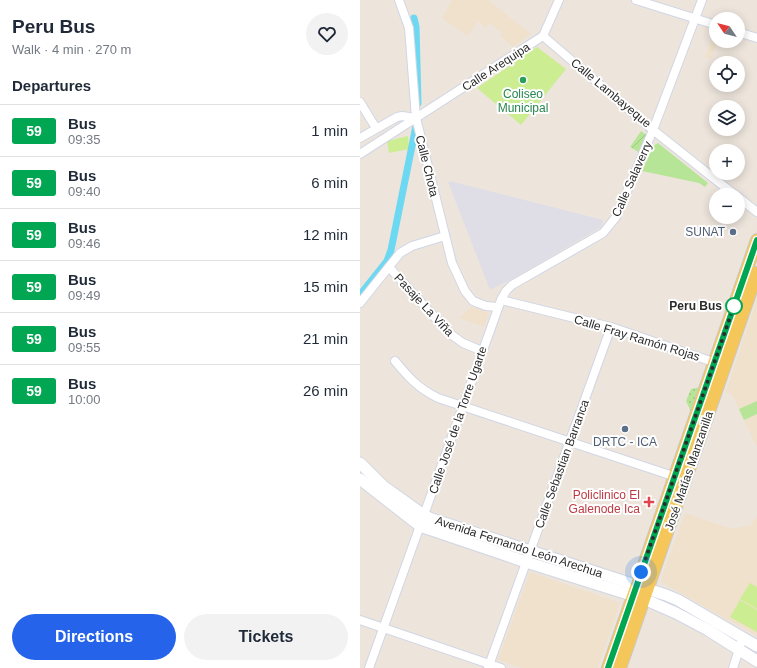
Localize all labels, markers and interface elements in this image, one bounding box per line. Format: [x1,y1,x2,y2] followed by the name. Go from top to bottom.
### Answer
[709,12,745,48] north arrow
[709,12,745,224] map controls
[306,13,348,55] button: heart
[12,16,95,37] text: Peru Bus
[459,40,533,94] street label: Calle Arequipa
[12,42,131,57] text: Walk · 4 min · 270 m
[568,55,654,131] street label: Calle Lambayeque
[709,56,745,92] button: locate
[518,75,528,85] marker: Coliseo Municipal
[12,77,91,94] text: Departures
[498,87,548,115] place label: Coliseo Municipal
[709,100,745,136] button: layers
[68,115,96,132] text: Bus
[311,122,348,139] text: 1 min
[26,123,42,139] text: 59
[68,132,101,147] text: 09:35
[413,134,441,198] street label: Calle Chota
[609,139,655,219] street label: Calle Salaverry
[709,144,745,180] button: +
[68,167,96,184] text: Bus
[311,174,348,191] text: 6 min
[26,175,42,191] text: 59
[68,184,101,199] text: 09:40
[709,188,745,224] button: −
[68,219,96,236] text: Bus
[685,225,726,239] place label: SUNAT
[303,226,348,243] text: 12 min
[26,227,42,243] text: 59
[728,227,738,237] marker: SUNAT
[68,236,101,251] text: 09:46
[68,271,96,288] text: Bus
[391,271,457,339] street label: Pasaje La Viña
[303,278,348,295] text: 15 min
[26,279,42,295] text: 59
[68,288,101,303] text: 09:49
[725,297,743,315] marker: Peru Bus
[669,299,722,313] place label: Peru Bus
[572,312,702,364] street label: Calle Fray Ramón Rojas
[68,323,96,340] text: Bus
[303,330,348,347] text: 21 min
[26,331,42,347] text: 59
[68,340,101,355] text: 09:55
[426,344,490,496] street label: Calle José de la Torre Ugarte
[68,375,96,392] text: Bus
[303,382,348,399] text: 26 min
[26,383,42,399] text: 59
[68,392,101,407] text: 10:00
[532,397,592,530] street label: Calle Sebastian Barranca
[662,409,716,533] street label: José Matías Manzanilla
[620,424,630,434] marker: DRTC - ICA
[593,435,657,449] place label: DRTC - ICA
[569,488,640,516] place label: Policlinico El Galenode Ica
[643,496,655,508] marker: Policlinico El Galenode Ica
[434,513,605,581] street label: Avenida Fernando León Arechua
[631,562,651,582] your location
[12,614,176,660] button: Directions
[184,614,348,660] button: Tickets

